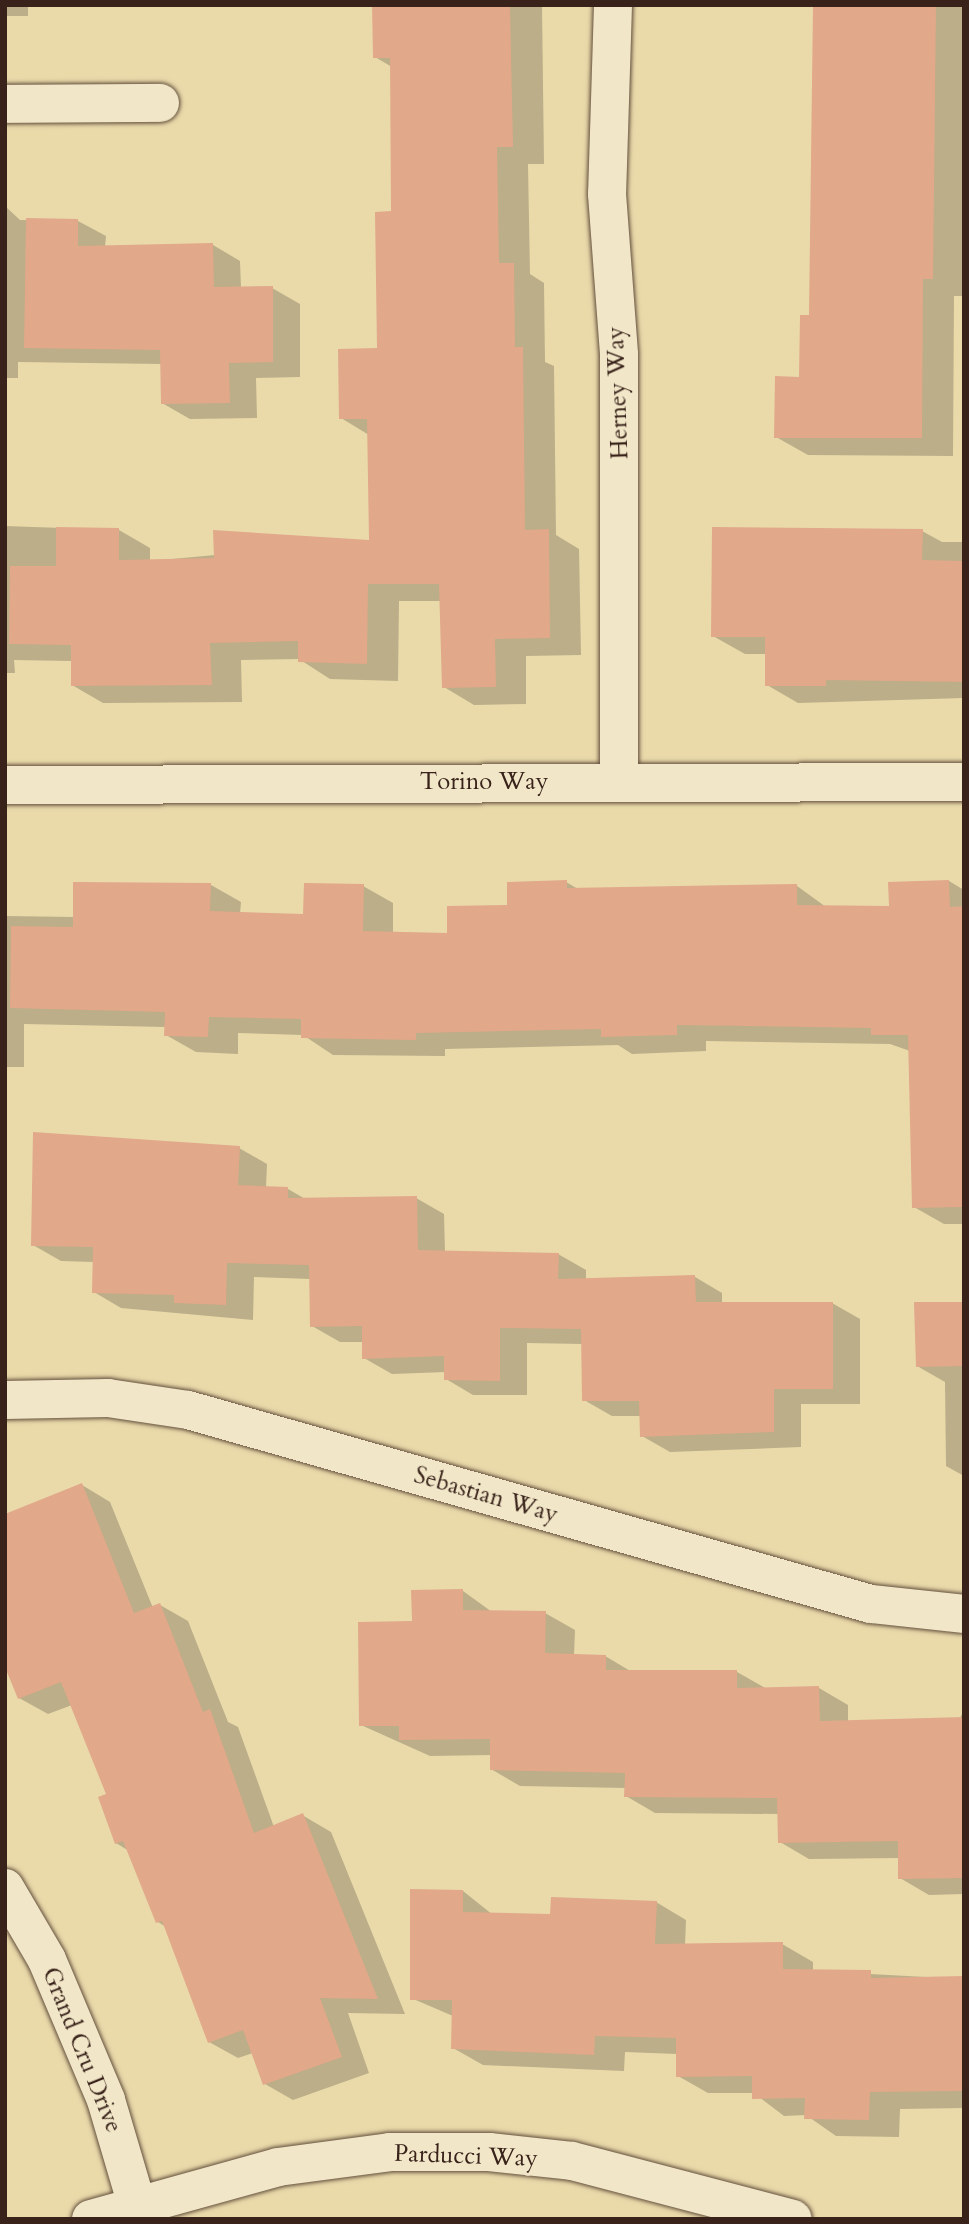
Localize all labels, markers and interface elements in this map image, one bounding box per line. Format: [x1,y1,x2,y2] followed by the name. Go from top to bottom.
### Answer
[601,326,635,460] street label: Herney Way
[420,768,548,796] street label: Torino Way
[411,1461,561,1529] street label: Sebastian Way
[36,1963,128,2137] street label: Grand Cru Drive
[394,2139,538,2173] street label: Parducci Way

